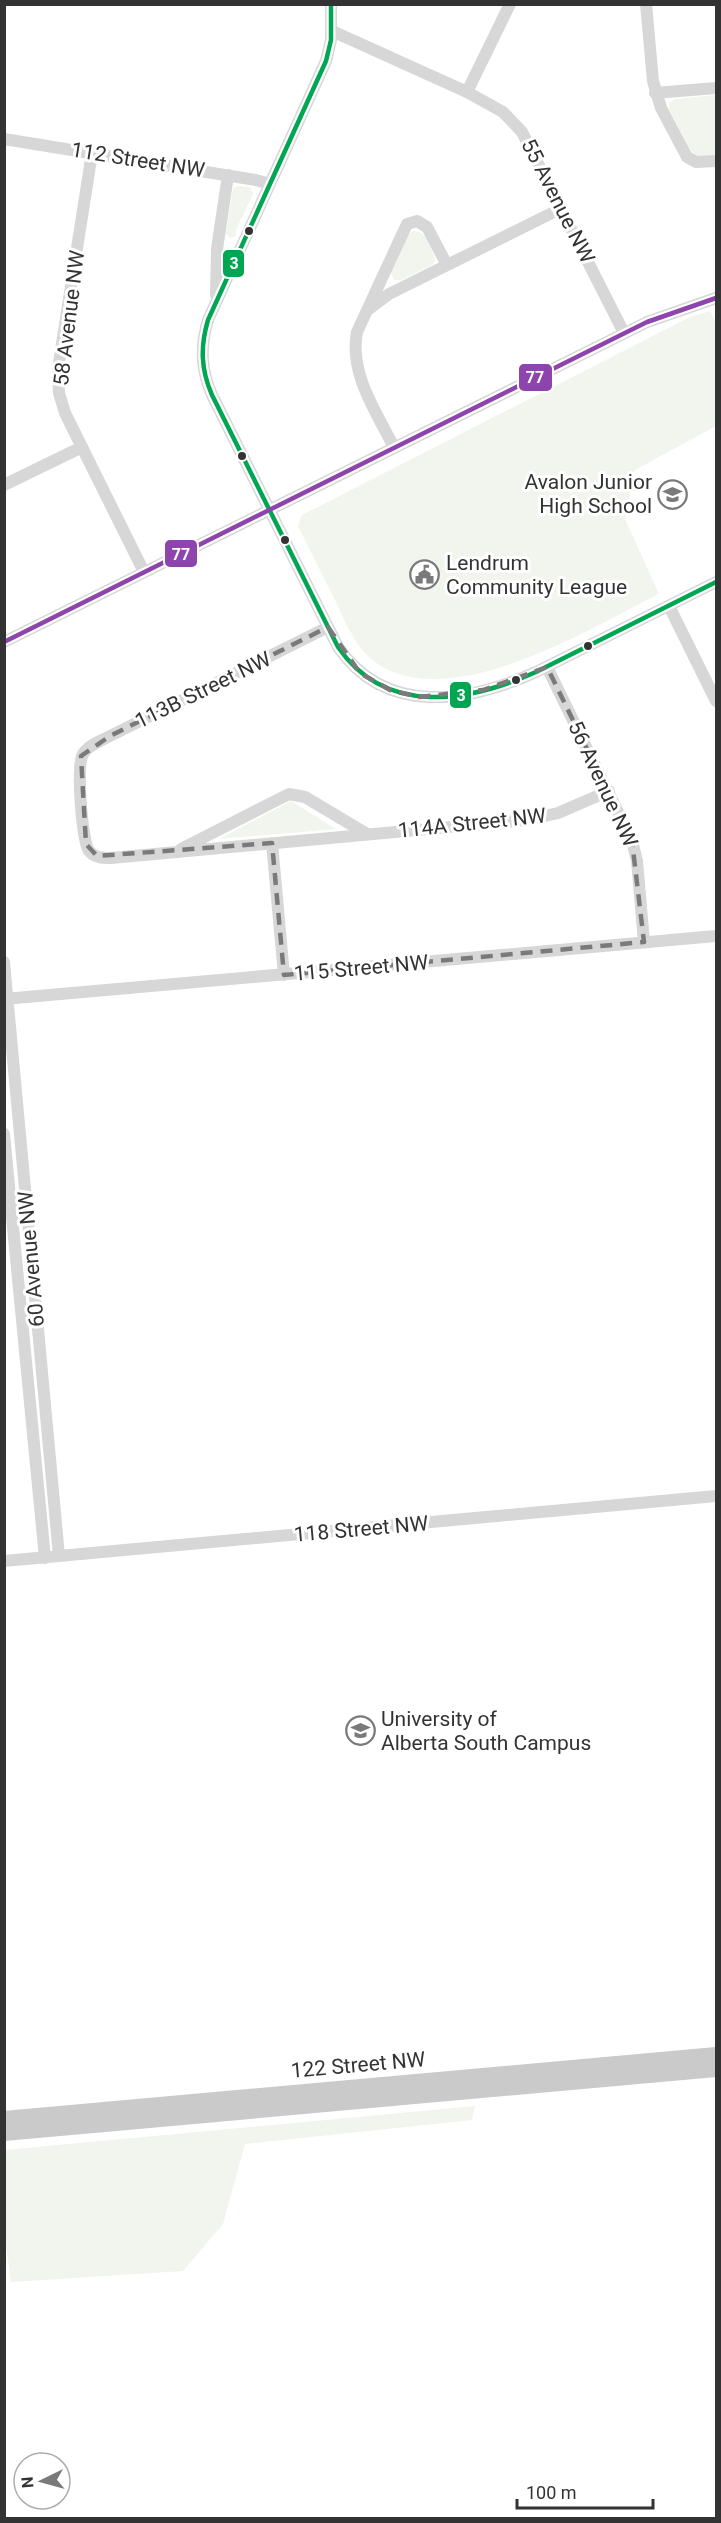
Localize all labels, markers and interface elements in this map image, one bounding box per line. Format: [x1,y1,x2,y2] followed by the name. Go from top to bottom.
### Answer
[516,135,600,267] street label: 55 Avenue NW
[70,138,207,182] street label: 112 Street NW
[243,225,255,237] unlabelled marker
[49,249,89,387] street label: 58 Avenue NW
[222,249,245,278] line badge: 3
[229,254,239,273] text: 3
[518,363,553,392] line badge: 77
[526,368,544,387] text: 77
[236,450,248,462] unlabelled marker
[525,470,652,518] place label: Avalon Junior High School
[657,478,689,510] school or university icon: Avalon Junior High School
[279,534,291,546] unlabelled marker
[164,539,198,568] line badge: 77
[172,545,190,564] text: 77
[446,551,627,599] place label: Lendrum Community League
[409,559,441,591] public building icon: Lendrum Community League
[582,640,594,652] unlabelled marker
[131,647,275,733] street label: 113B Street NW
[510,674,522,686] unlabelled marker
[449,681,472,709] line badge: 3
[456,686,466,705] text: 3
[563,717,643,851] street label: 56 Avenue NW
[397,803,547,843] street label: 114A Street NW
[293,950,430,986] street label: 115 Street NW
[13,1190,49,1328] street label: 60 Avenue NW
[293,1511,430,1547] street label: 118 Street NW
[381,1707,591,1755] place label: University of Alberta South Campus
[344,1715,376,1747] school or university icon: University of Alberta South Campus
[290,2047,427,2083] street label: 122 Street NW
[12,2451,72,2511] north arrow
[517,2472,654,2510] scale bar
[18,2476,38,2489] text: N
[526,2482,577,2503] text: 100 m

